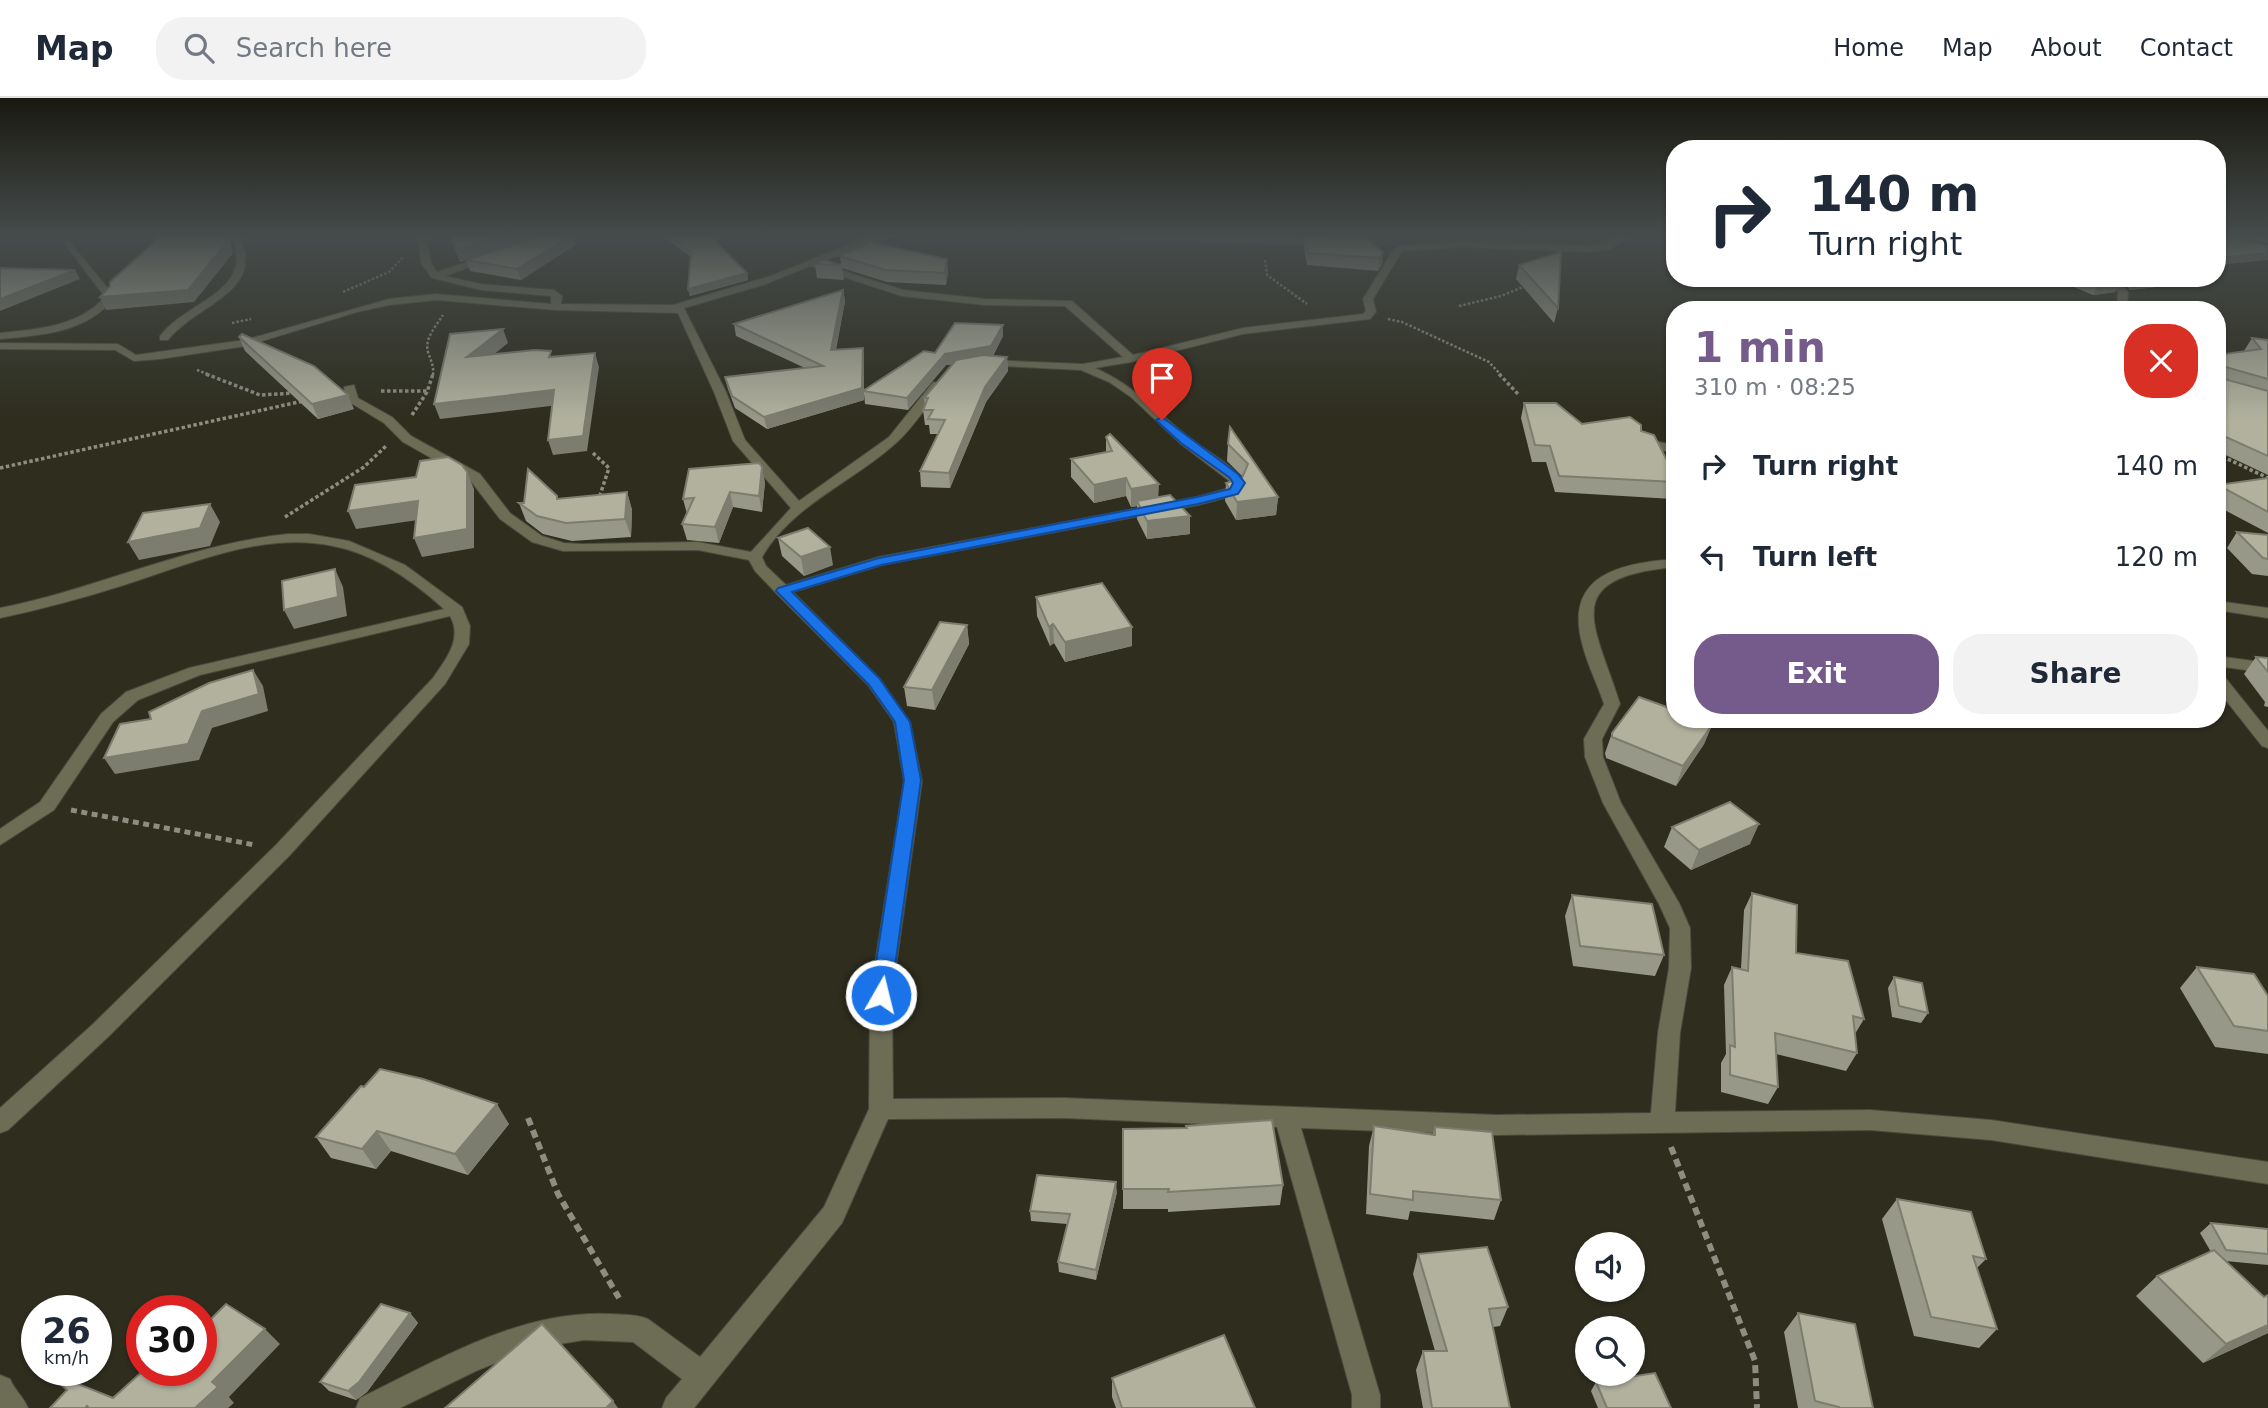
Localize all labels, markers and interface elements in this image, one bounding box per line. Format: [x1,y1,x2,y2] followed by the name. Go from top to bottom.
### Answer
[156,17,646,80] search box
[35,29,114,68] text: Map
[180,29,218,67] icon: search
[236,33,392,63] text: Search here
[1833,34,1904,62] text: Home
[1942,34,1993,62] text: Map
[2031,34,2102,62] text: About
[2140,34,2233,62] text: Contact
[1809,166,1979,223] text: 140 m
[1694,168,1785,259] icon: right
[1809,225,1962,263] text: Turn right
[1694,323,1826,372] text: 1 min
[2124,324,2198,398] button: close
[1132,348,1192,420] pin
[1143,359,1181,397] icon: arrive
[1694,374,1856,400] text: 310 m · 08:25
[1694,447,1732,485] icon: right
[1753,451,1898,481] text: Turn right
[2115,451,2198,481] text: 140 m
[1694,538,1732,576] icon: left
[1753,542,1877,572] text: Turn left
[2115,542,2198,572] text: 120 m
[1694,634,1939,714] button: Exit
[1953,634,2198,714] button: Share
[844,958,918,1032] position arrow
[1575,1232,1645,1386] map controls
[1575,1232,1645,1302] button: sound
[126,1295,217,1386] speed limit sign: 30
[42,1311,91,1351] text: 26
[1575,1316,1645,1386] button: search
[44,1347,89,1368] text: km/h

